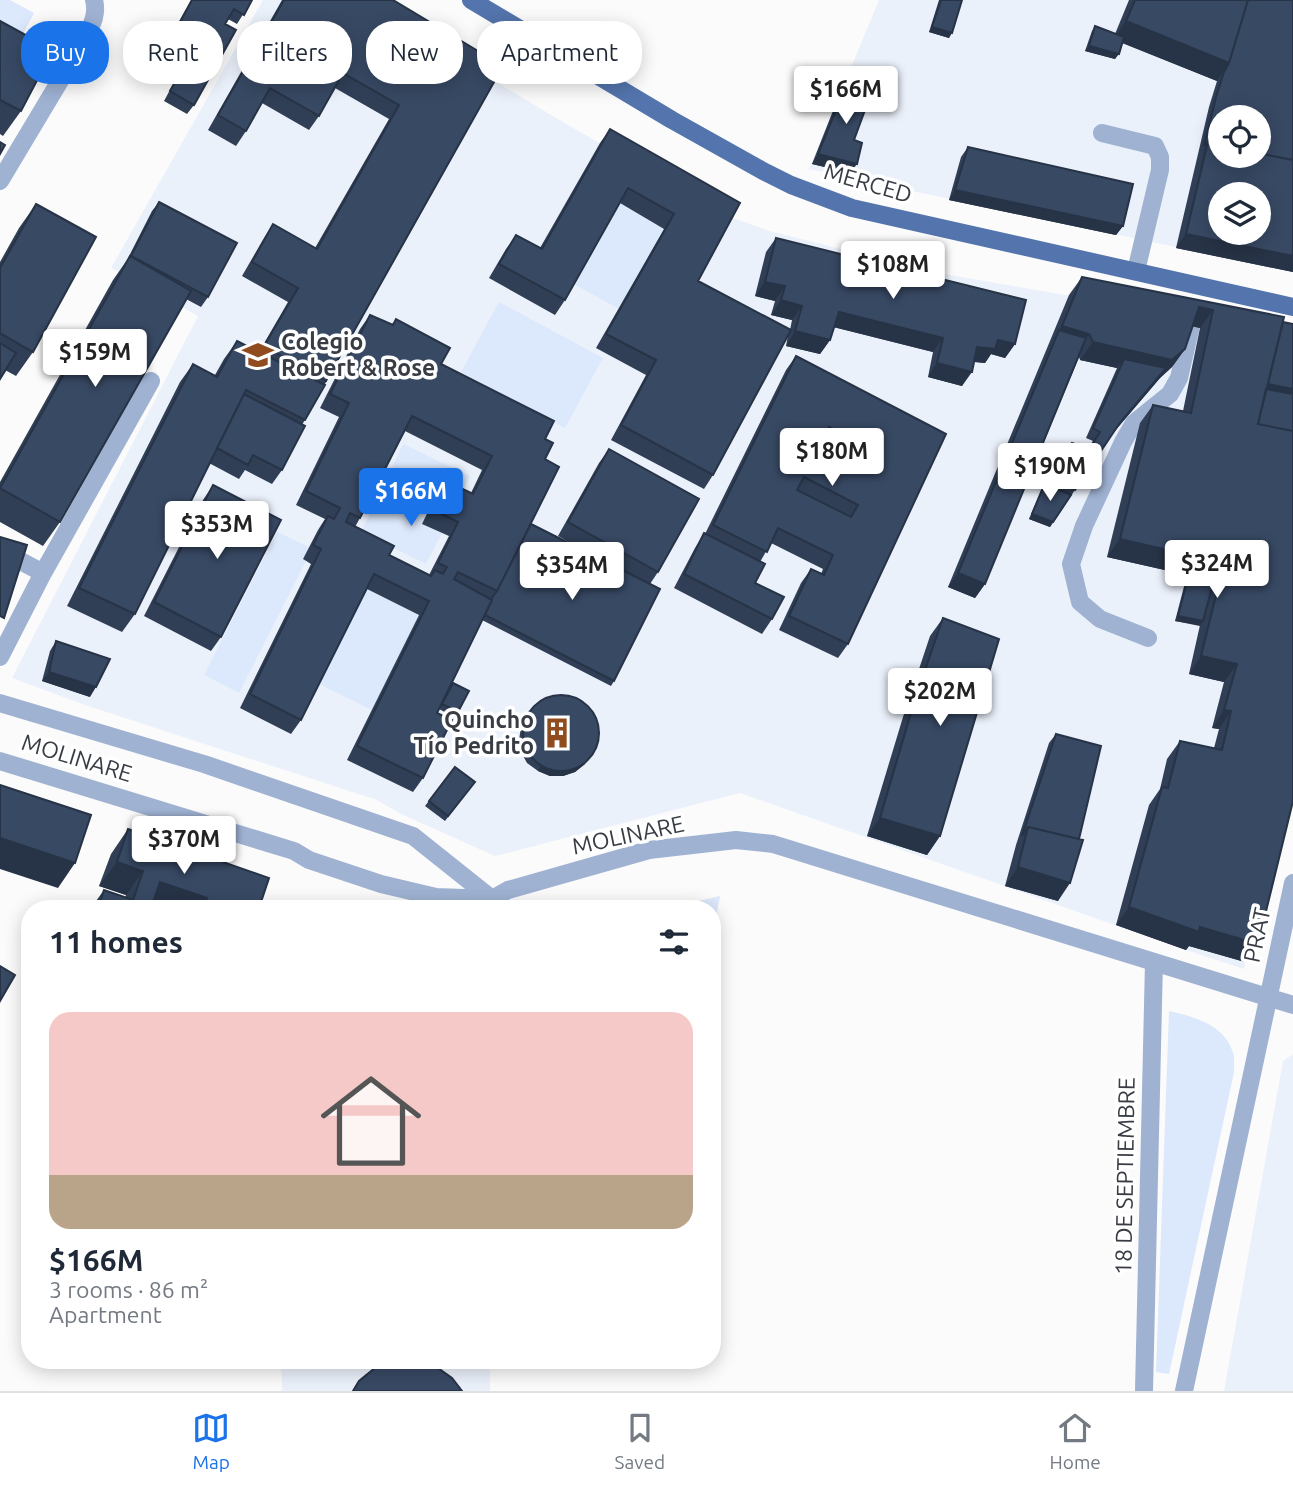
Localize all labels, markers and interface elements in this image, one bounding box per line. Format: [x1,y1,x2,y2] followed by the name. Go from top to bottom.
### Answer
[21,21,109,84] chip: Buy
[123,21,223,84] chip: Rent
[237,21,352,84] chip: Filters
[366,21,463,84] chip: New
[477,21,642,84] chip: Apartment
[797,66,895,126] pin: $166M
[810,76,882,101] text: $166M
[1208,105,1271,245] map controls
[1208,105,1271,168] button: locate
[821,158,915,207] street label: MERCED
[1208,182,1271,245] button: layers
[844,242,942,301] pin: $108M
[857,251,929,276] text: $108M
[281,329,435,380] place label: Colegio Robert & Rose
[46,330,144,389] pin: $159M
[241,338,275,372] school or university icon: Colegio Robert & Rose
[59,339,131,364] text: $159M
[783,428,881,488] pin: $180M
[796,438,868,463] text: $180M
[1001,444,1099,503] pin: $190M
[1014,453,1086,478] text: $190M
[362,468,460,528] pin: $166M
[375,478,447,503] text: $166M
[168,502,266,561] pin: $353M
[181,511,253,536] text: $353M
[1168,540,1266,600] pin: $324M
[523,542,621,602] pin: $354M
[1181,550,1253,575] text: $324M
[536,552,608,577] text: $354M
[891,668,989,728] pin: $202M
[904,678,976,703] text: $202M
[413,707,534,758] place label: Quincho Tío Pedrito
[540,716,574,750] building icon: Quincho Tío Pedrito
[19,729,135,786] street label: MOLINARE
[570,810,686,859] street label: MOLINARE
[135,816,233,876] pin: $370M
[148,826,220,851] text: $370M
[1239,905,1275,965] street label: PRAT
[655,923,693,961] icon: filters
[49,925,183,959] text: 11 homes
[308,1058,434,1184] icon: home
[1110,1077,1139,1275] street label: 18 DE SEPTIEMBRE
[49,1243,143,1277] text: $166M
[49,1277,208,1302] text: 3 rooms · 86 m²
[49,1302,162,1327] text: Apartment
[192,1409,230,1473] tab: Map
[615,1409,665,1473] tab: Saved
[1050,1409,1101,1473] tab: Home

